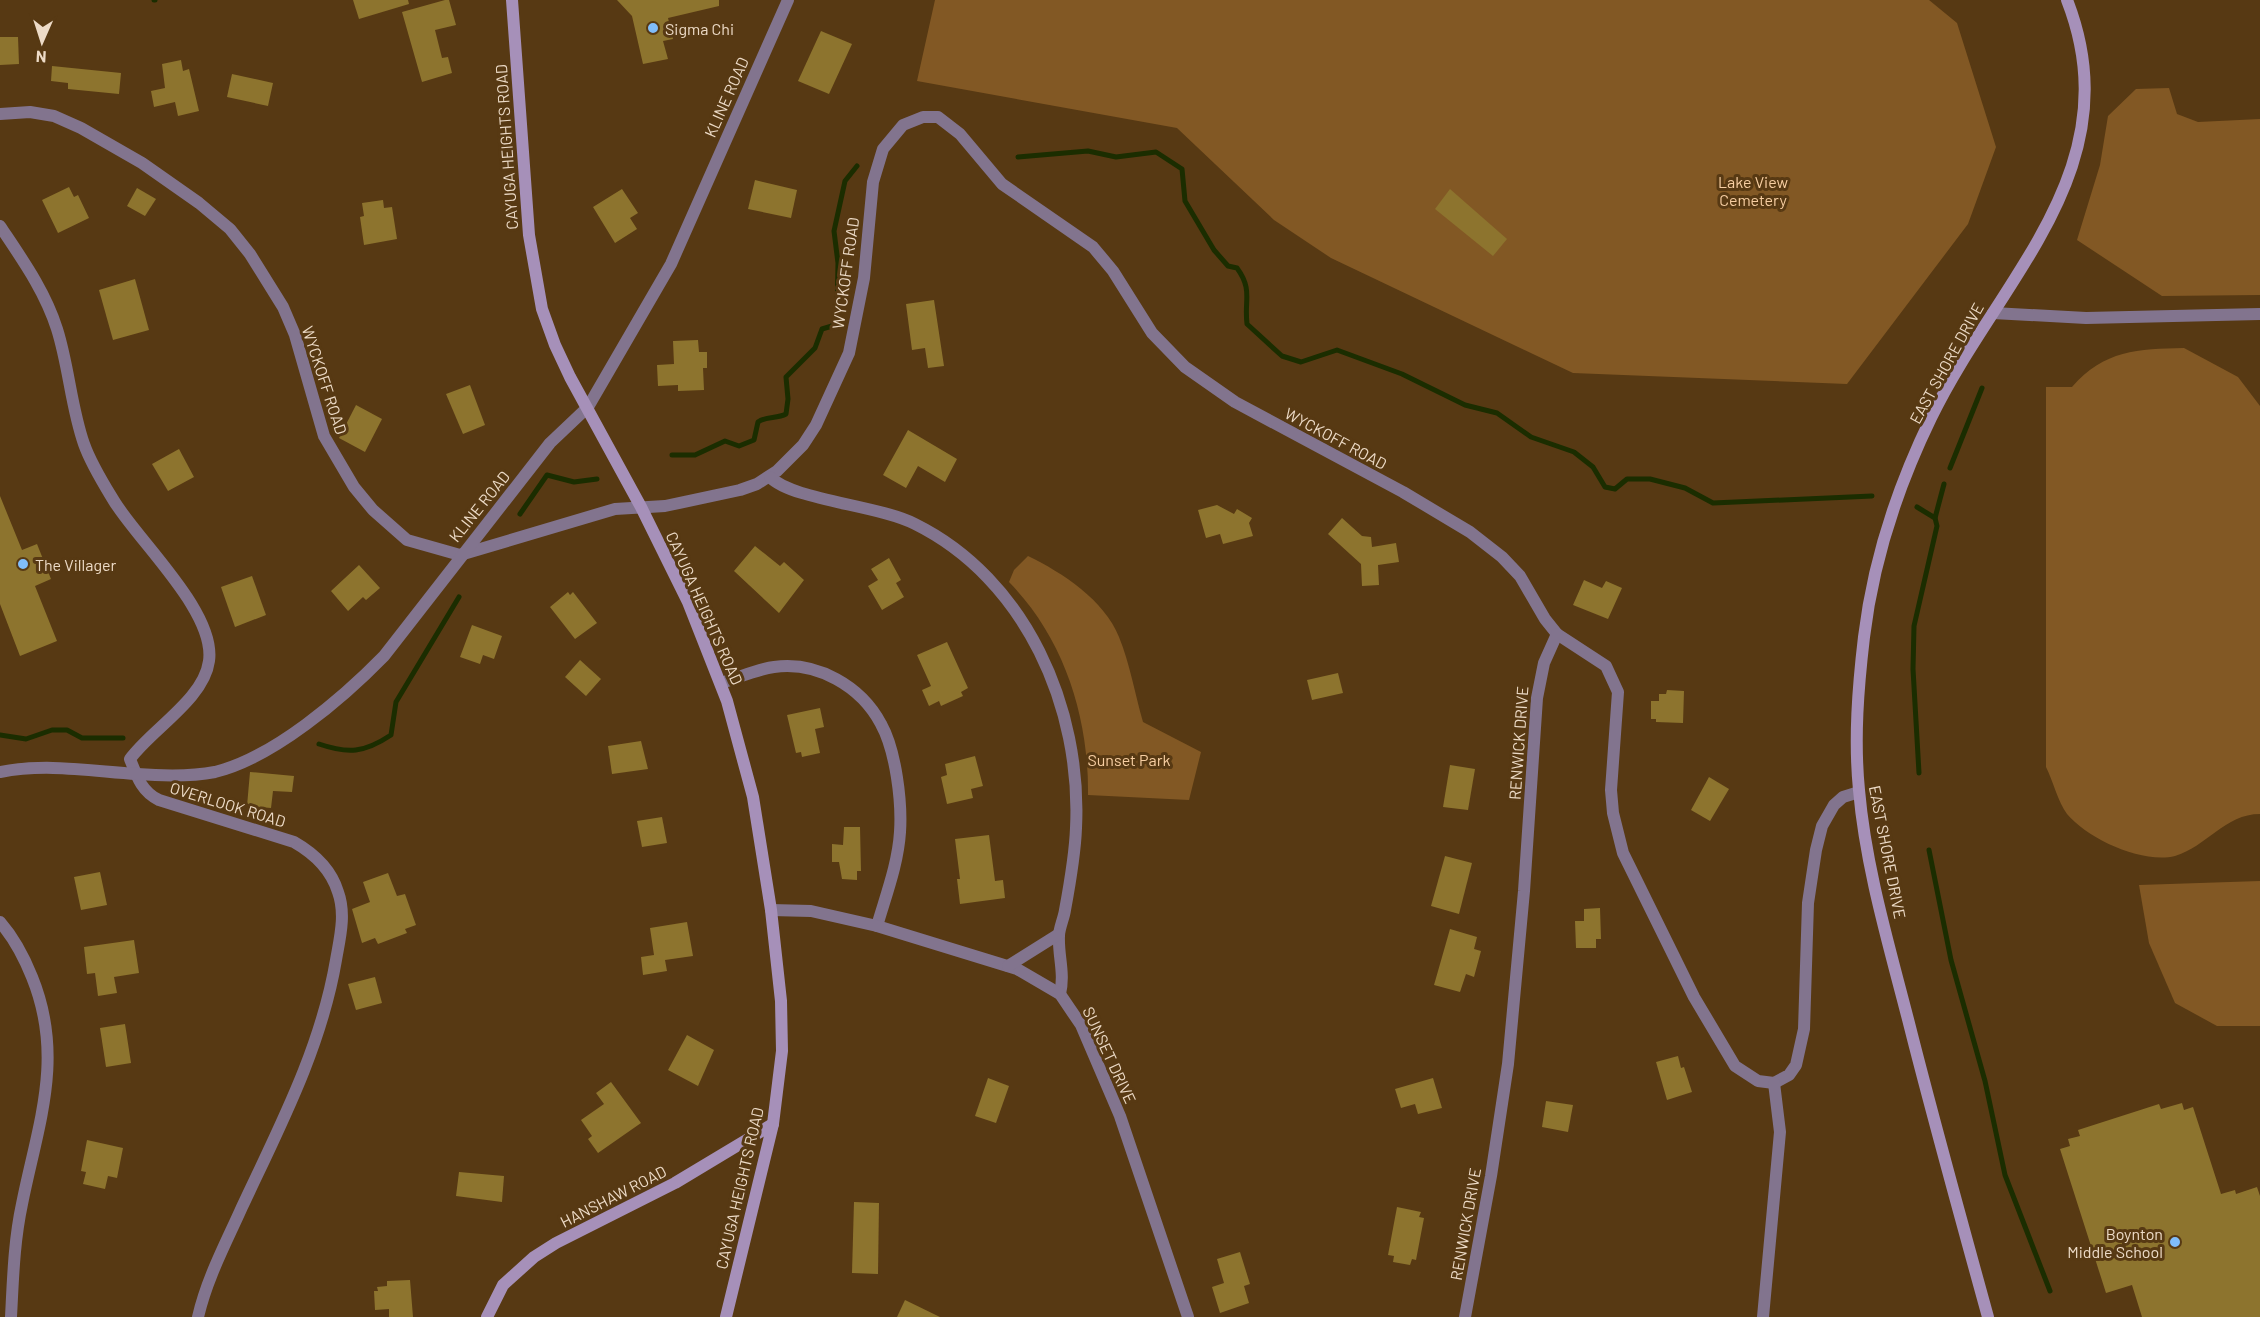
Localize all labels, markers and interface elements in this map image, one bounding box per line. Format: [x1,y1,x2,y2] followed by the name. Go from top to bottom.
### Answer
[12,12,72,72] north arrow
[665,19,734,38] place label: Sigma Chi
[646,21,660,35] marker: Sigma Chi
[35,48,47,67] text: N
[700,54,752,140] street label: KLINE ROAD
[491,64,521,230] street label: CAYUGA HEIGHTS ROAD
[1718,172,1788,209] park label: Lake View Cemetery
[828,216,862,330] street label: WYCKOFF ROAD
[1905,299,1987,427] street label: EAST SHORE DRIVE
[299,323,351,437] street label: WYCKOFF ROAD
[1282,403,1390,473] street label: WYCKOFF ROAD
[445,467,513,545] street label: KLINE ROAD
[663,528,747,688] street label: CAYUGA HEIGHTS ROAD
[35,555,116,574] place label: The Villager
[16,557,30,571] marker: The Villager
[1505,686,1531,800] street label: RENWICK DRIVE
[1087,750,1171,769] park label: Sunset Park
[168,777,288,831] street label: OVERLOOK ROAD
[1866,784,1910,920] street label: EAST SHORE DRIVE
[1079,1004,1141,1106] street label: SUNSET DRIVE
[711,1105,767,1271] street label: CAYUGA HEIGHTS ROAD
[557,1161,669,1231] street label: HANSHAW ROAD
[1446,1166,1484,1282] street label: RENWICK DRIVE
[2067,1224,2163,1261] place label: Boynton Middle School
[2168,1235,2182,1249] marker: Boynton Middle School

